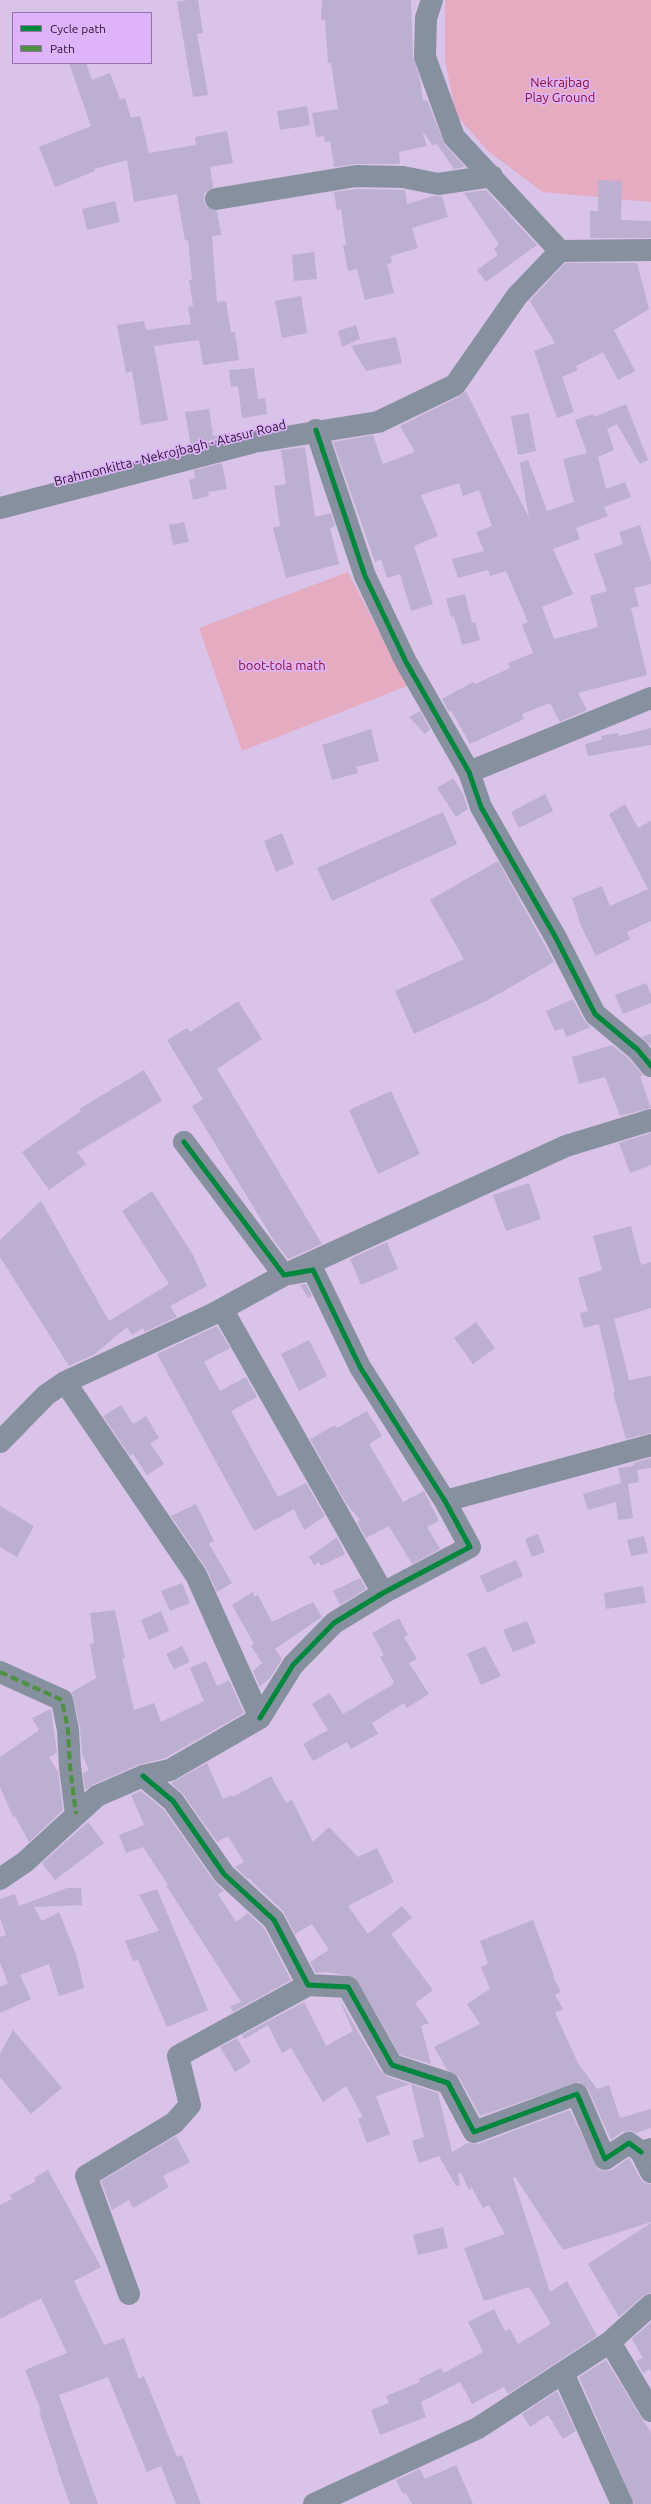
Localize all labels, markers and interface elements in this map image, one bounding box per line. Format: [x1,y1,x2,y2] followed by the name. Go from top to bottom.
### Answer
[12,12,152,64] legend
[50,22,106,35] text: Cycle path
[50,42,75,55] text: Path
[525,75,595,106] park label: Nekrajbag Play Ground
[52,417,288,489] street label: Brahmonkitta - Nekrojbagh - Atasur Road
[238,658,326,674] park label: boot-tola math

